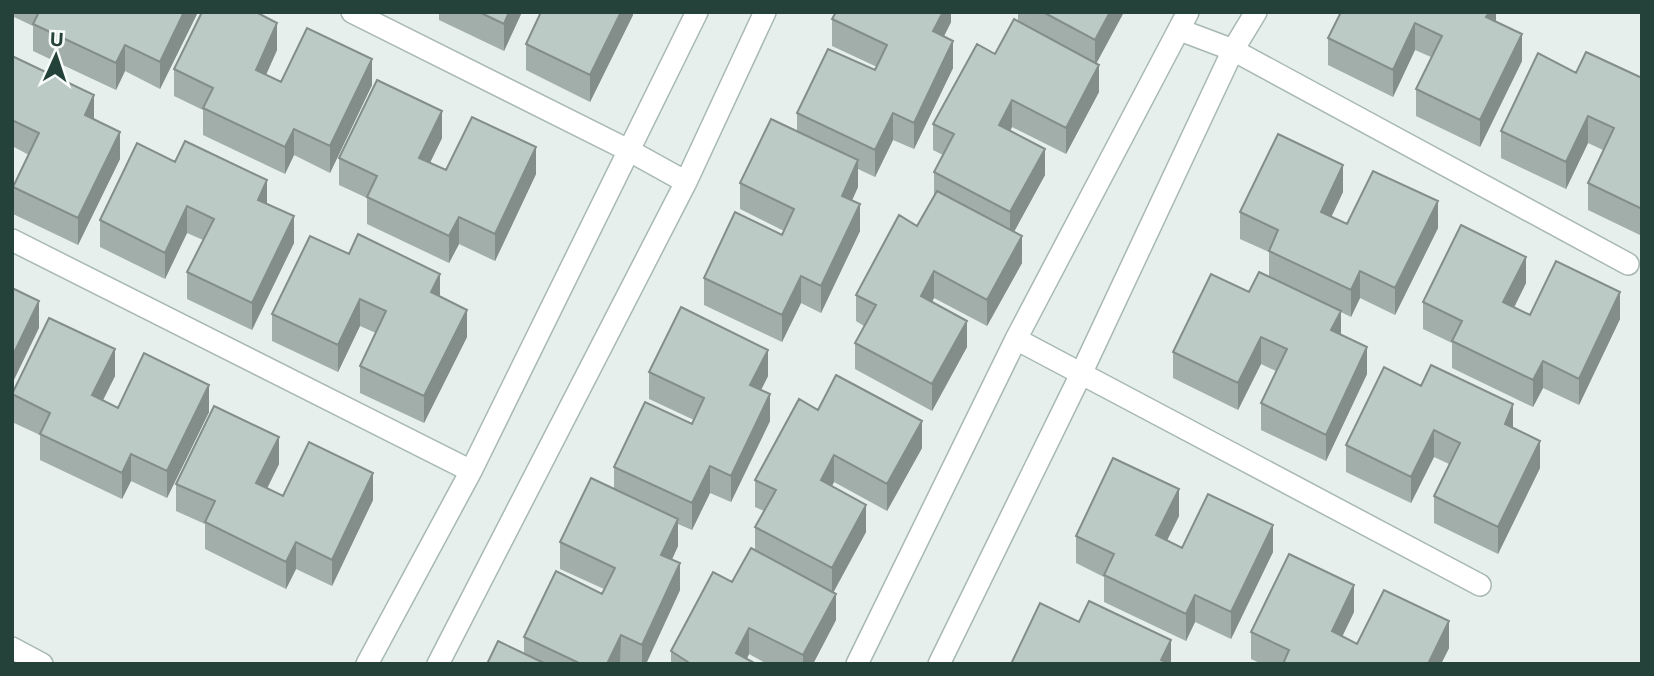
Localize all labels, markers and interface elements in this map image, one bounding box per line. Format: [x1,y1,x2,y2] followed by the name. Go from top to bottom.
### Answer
[21,21,91,91] north arrow
[49,26,65,52] text: U

